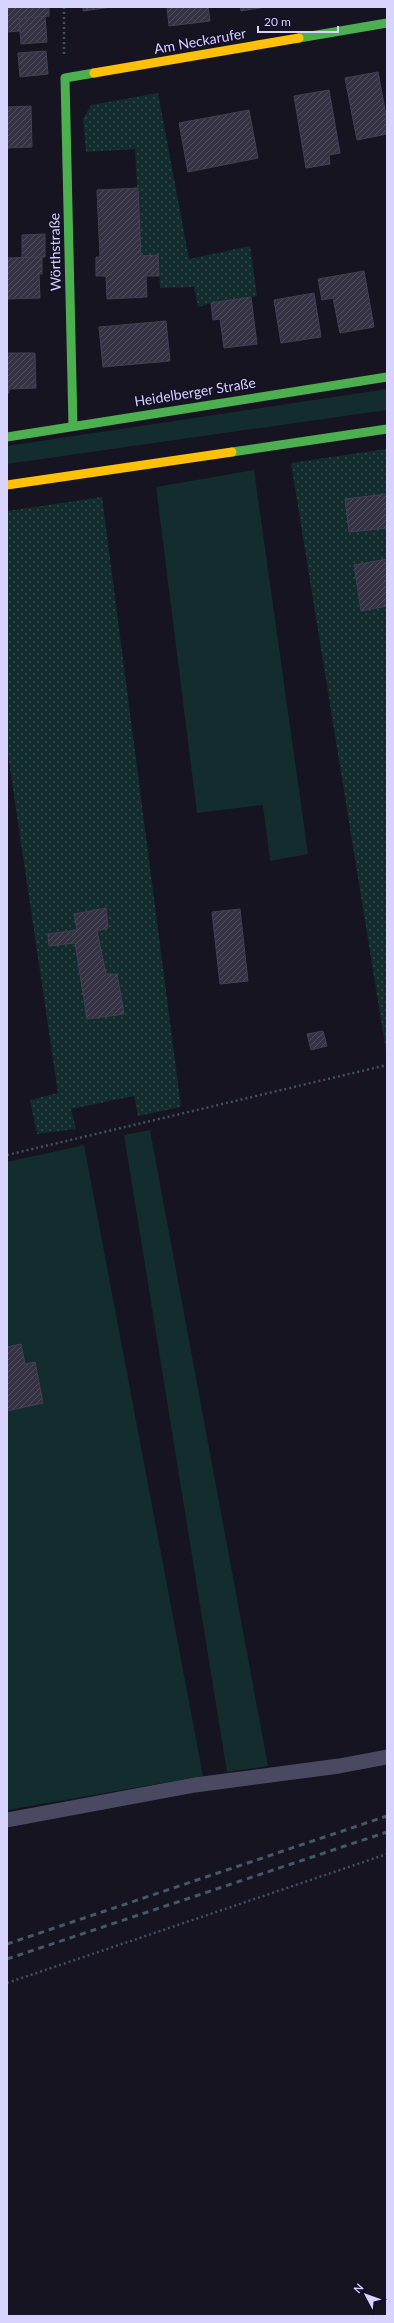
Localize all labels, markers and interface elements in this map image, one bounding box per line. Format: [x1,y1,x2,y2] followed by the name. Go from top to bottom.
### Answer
[258,8,338,34] scale bar
[264,14,291,29] text: 20 m
[153,24,247,57] street label: Am Neckarufer
[45,213,64,291] street label: Wörthstraße
[133,374,257,409] street label: Heidelberger Straße
[346,2275,386,2315] north arrow
[350,2281,366,2296] text: N

